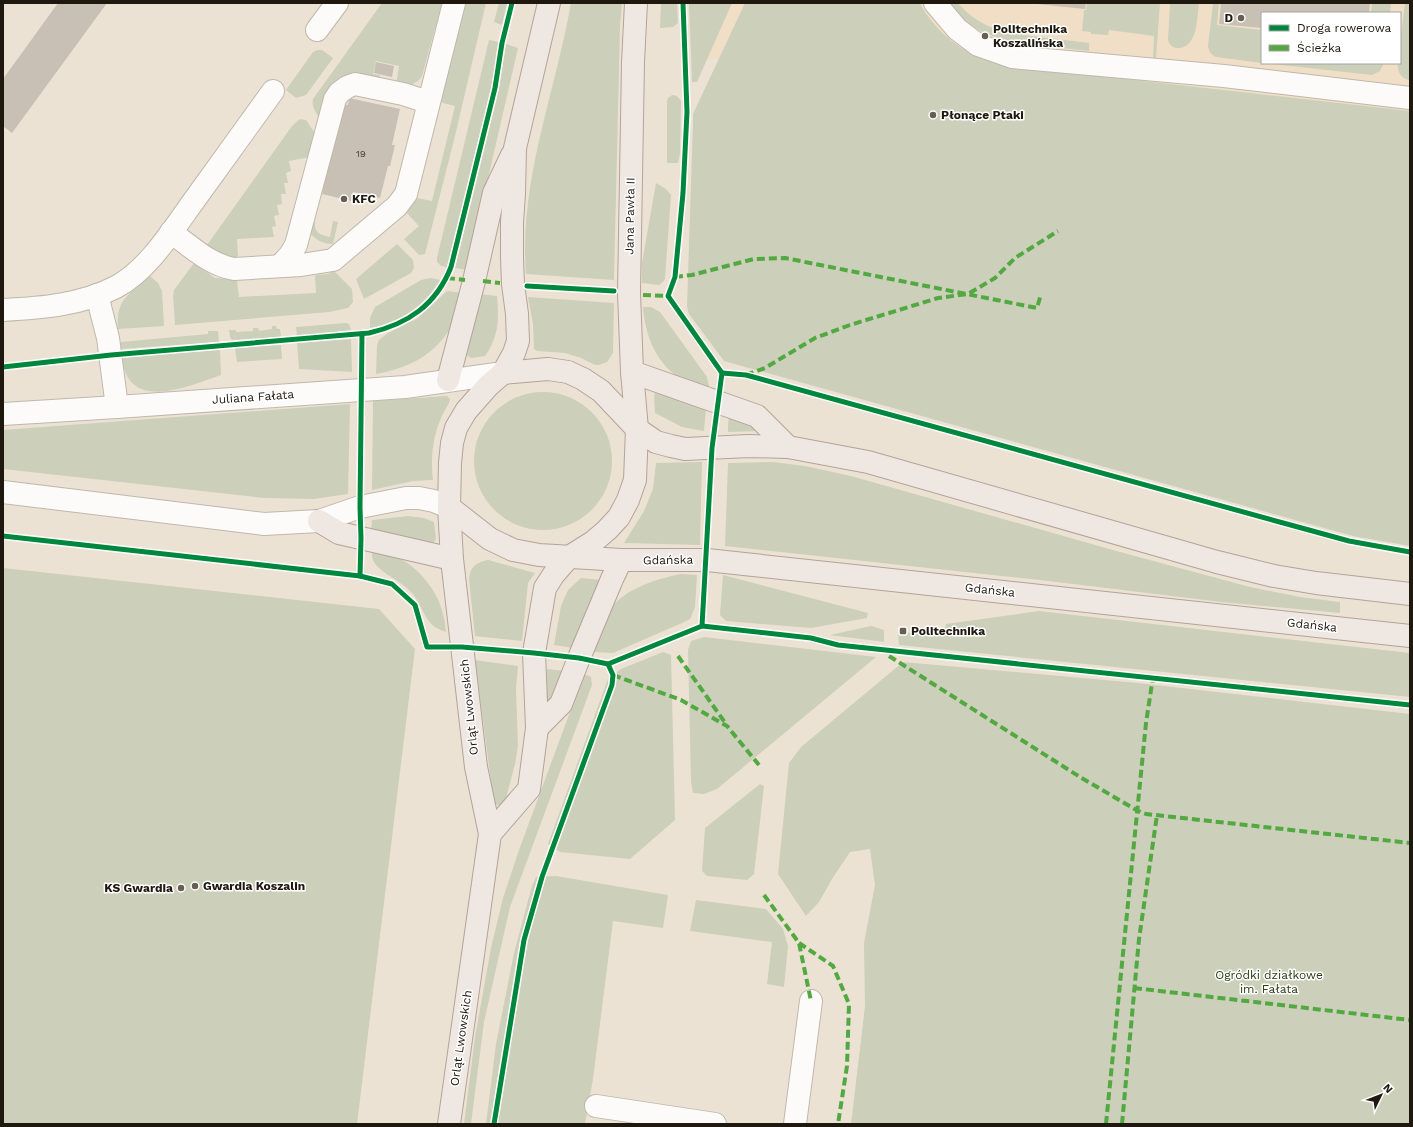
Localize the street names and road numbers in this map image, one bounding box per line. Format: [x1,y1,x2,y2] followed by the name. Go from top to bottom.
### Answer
[622,177,638,255] street label: Jana Pawła II
[212,387,295,407] street label: Juliana Fałata
[643,553,693,567] street label: Gdańska
[964,580,1016,600] street label: Gdańska
[1286,615,1338,635] street label: Gdańska
[457,658,481,756] street label: Orląt Lwowskich
[447,989,475,1087] street label: Orląt Lwowskich

